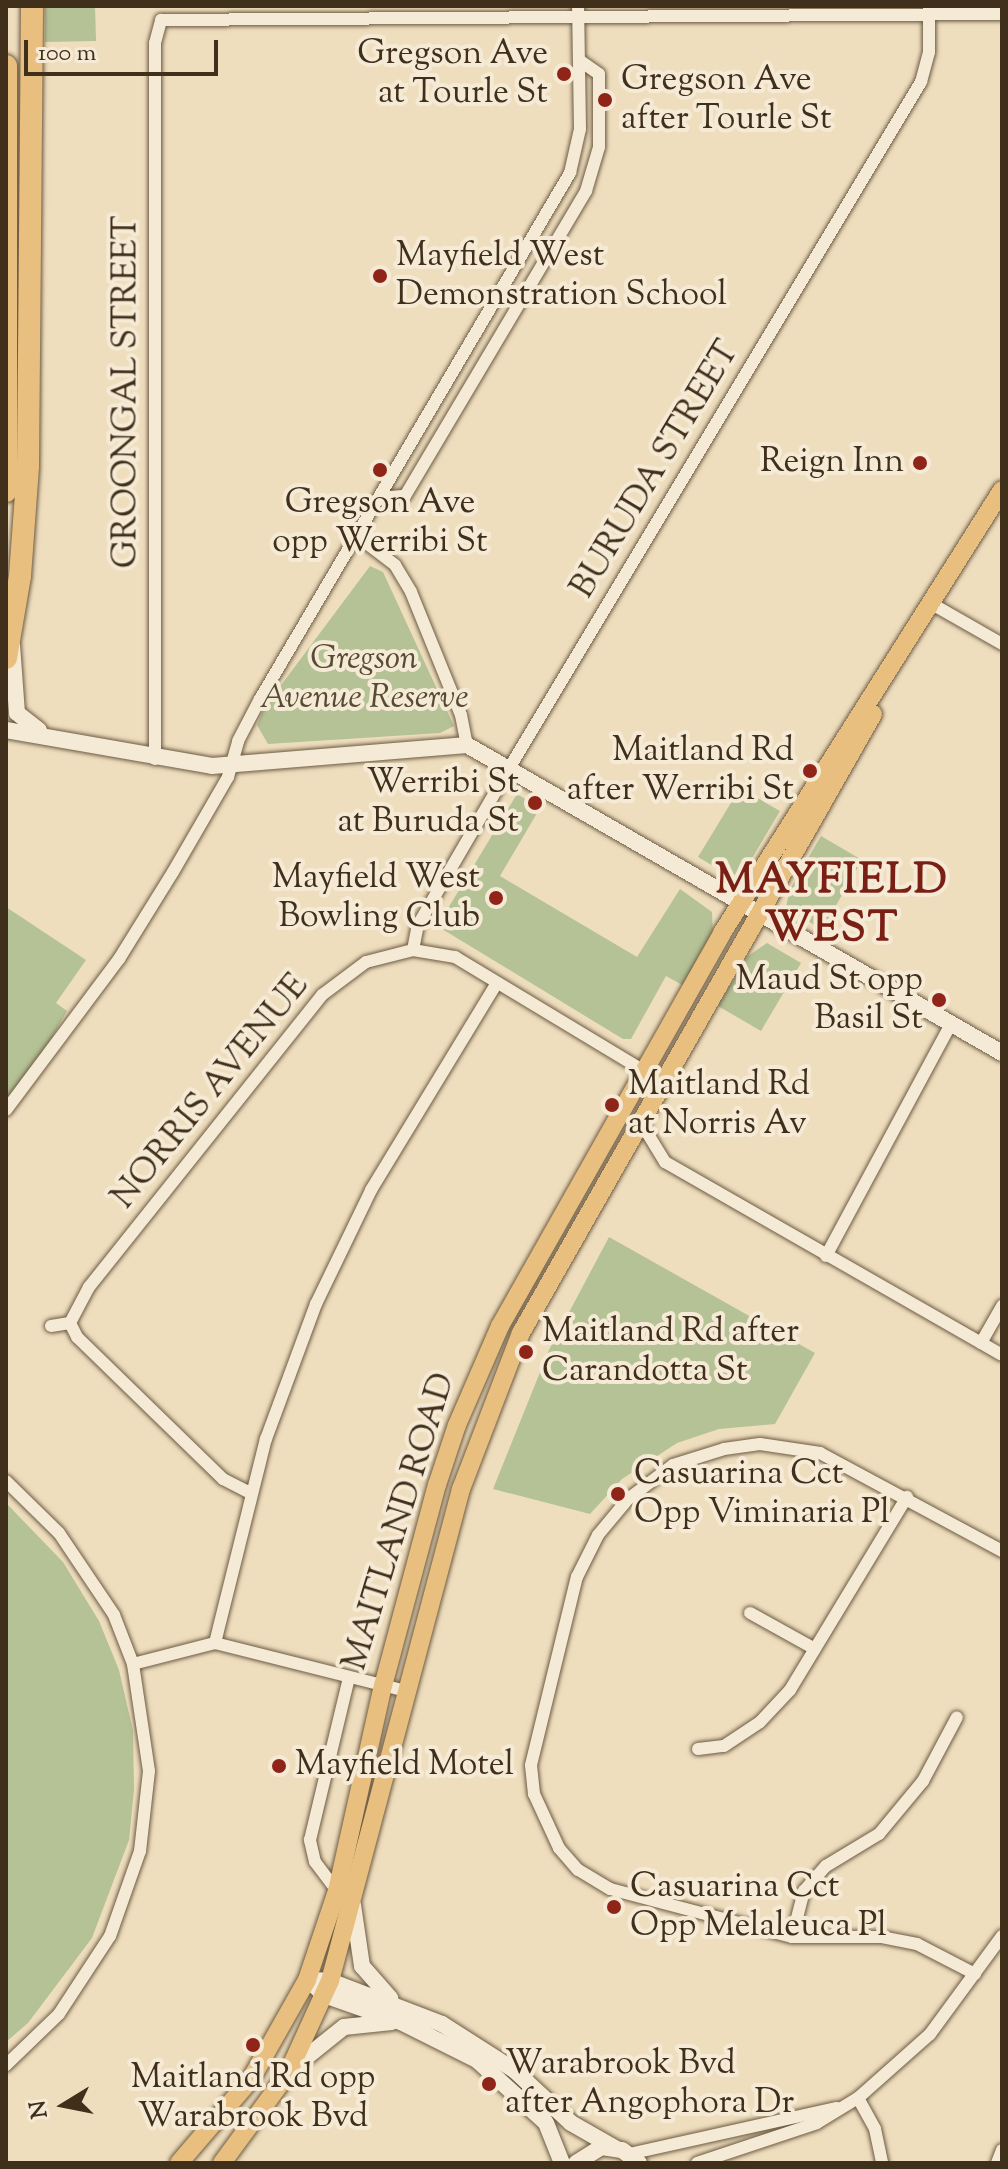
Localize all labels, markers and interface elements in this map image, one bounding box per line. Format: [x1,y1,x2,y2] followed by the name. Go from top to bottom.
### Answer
[28,24,222,74] scale bar
[357,34,548,114] place label: Gregson Ave at Tourle St
[38,37,96,71] text: 100 m
[621,60,832,140] place label: Gregson Ave after Tourle St
[555,65,573,83] marker: Gregson Ave at Tourle St
[596,91,614,109] marker: Gregson Ave after Tourle St
[107,216,147,568] street label: GROONGAL STREET
[396,236,727,316] place label: Mayfield West Demonstration School
[371,267,389,285] marker: Mayfield West Demonstration School
[563,334,749,606] street label: BURUDA STREET
[760,443,904,483] place label: Reign Inn
[911,454,929,472] marker: Reign Inn
[371,461,389,479] marker: Gregson Ave opp Werribi St
[272,483,488,562] place label: Gregson Ave opp Werribi St
[259,639,469,718] park label: Gregson Avenue Reserve
[567,731,794,810] place label: Maitland Rd after Werribi St
[801,762,819,780] marker: Maitland Rd after Werribi St
[337,763,519,842] place label: Werribi St at Buruda St
[526,794,544,812] marker: Werribi St at Buruda St
[715,857,949,956] district label: MAYFIELD WEST
[272,858,480,938] place label: Mayfield West Bowling Club
[487,889,505,907] marker: Mayfield West Bowling Club
[736,960,923,1040] place label: Maud St opp Basil St
[104,967,318,1217] street label: NORRIS AVENUE
[930,991,948,1009] marker: Maud St opp Basil St
[628,1065,810,1144] place label: Maitland Rd at Norris Av
[603,1096,621,1114] marker: Maitland Rd at Norris Av
[542,1312,799,1392] place label: Maitland Rd after Carandotta St
[517,1343,535,1361] marker: Maitland Rd after Carandotta St
[335,1368,465,1676] street label: MAITLAND ROAD
[634,1454,890,1534] place label: Casuarina Cct Opp Viminaria Pl
[609,1485,627,1503] marker: Casuarina Cct Opp Viminaria Pl
[295,1746,514,1786] place label: Mayfield Motel
[270,1757,288,1775] marker: Mayfield Motel
[630,1867,887,1946] place label: Casuarina Cct Opp Melaleuca Pl
[605,1898,623,1916] marker: Casuarina Cct Opp Melaleuca Pl
[244,2036,262,2054] marker: Maitland Rd opp Warabrook Bvd
[505,2044,794,2124] place label: Warabrook Bvd after Angophora Dr
[131,2058,375,2138] place label: Maitland Rd opp Warabrook Bvd
[24,2065,104,2145] north arrow
[480,2075,498,2093] marker: Warabrook Bvd after Angophora Dr
[23,2098,58,2121] text: N

